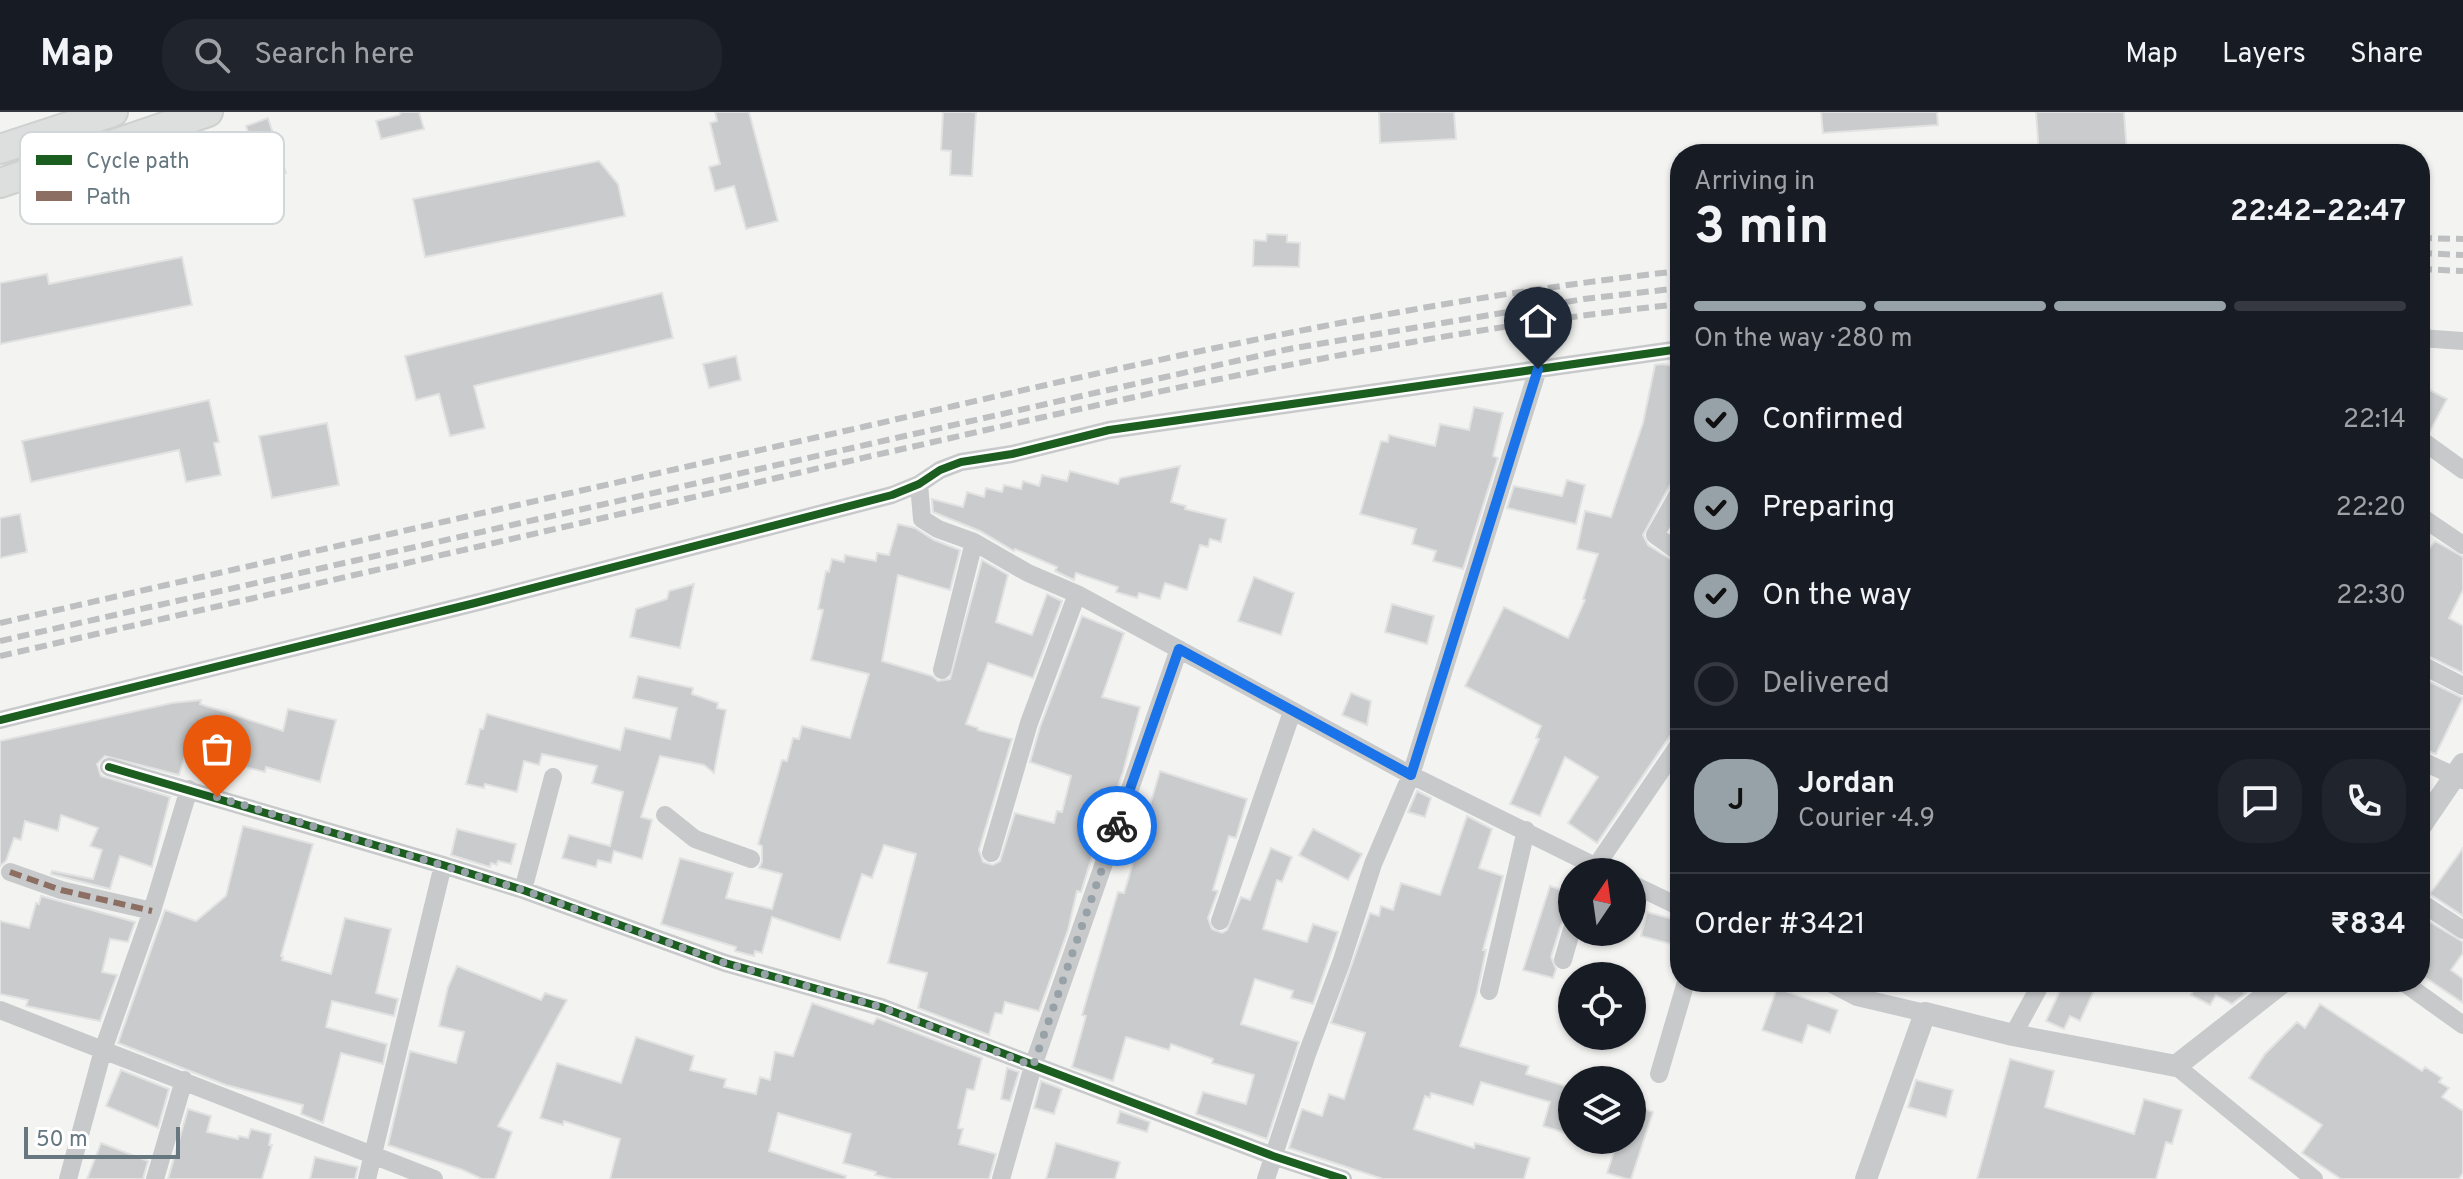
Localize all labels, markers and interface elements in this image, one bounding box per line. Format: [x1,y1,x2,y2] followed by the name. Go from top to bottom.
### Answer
[162,19,722,91] search box
[40,31,114,80] text: Map
[190,33,234,77] icon: search
[254,37,414,74] text: Search here
[2125,37,2178,73] text: Map
[2222,37,2306,73] text: Layers
[2350,37,2423,73] text: Share
[20,132,284,224] legend
[86,149,190,176] text: Cycle path
[1694,166,1815,199] text: Arriving in
[86,185,131,212] text: Path
[2230,194,2406,231] text: 22:42–22:47
[1694,196,1829,262] text: 3 min
[1504,287,1572,369] pin
[1516,299,1560,343] icon: home
[1694,323,1913,356] text: On the way · 280 m
[1694,398,1738,442] icon: check
[1762,402,1904,439] text: Confirmed
[2343,404,2406,437] text: 22:14
[1694,486,1738,530] icon: check
[1762,490,1895,527] text: Preparing
[2336,492,2406,525] text: 22:20
[1694,574,1738,618] icon: check
[1762,578,1912,615] text: On the way
[2336,580,2406,613] text: 22:30
[1762,666,1890,703] text: Delivered
[183,715,251,797] pin
[195,727,239,771] icon: bag
[2218,759,2302,843] button: chat
[2322,759,2406,843] button: phone
[1798,766,1895,803] text: Jordan
[1728,783,1744,820] text: J
[1077,786,1157,866] courier
[1798,803,1935,836] text: Courier · 4.9
[1095,804,1139,848] icon: bike
[1558,858,1646,946] north arrow
[1558,858,1646,1154] map controls
[1694,907,1866,944] text: Order #3421
[2330,907,2406,944] text: ₹834
[1558,962,1646,1050] button: locate
[1558,1066,1646,1154] button: layers
[24,1123,180,1159] scale bar
[36,1127,88,1154] text: 50 m

